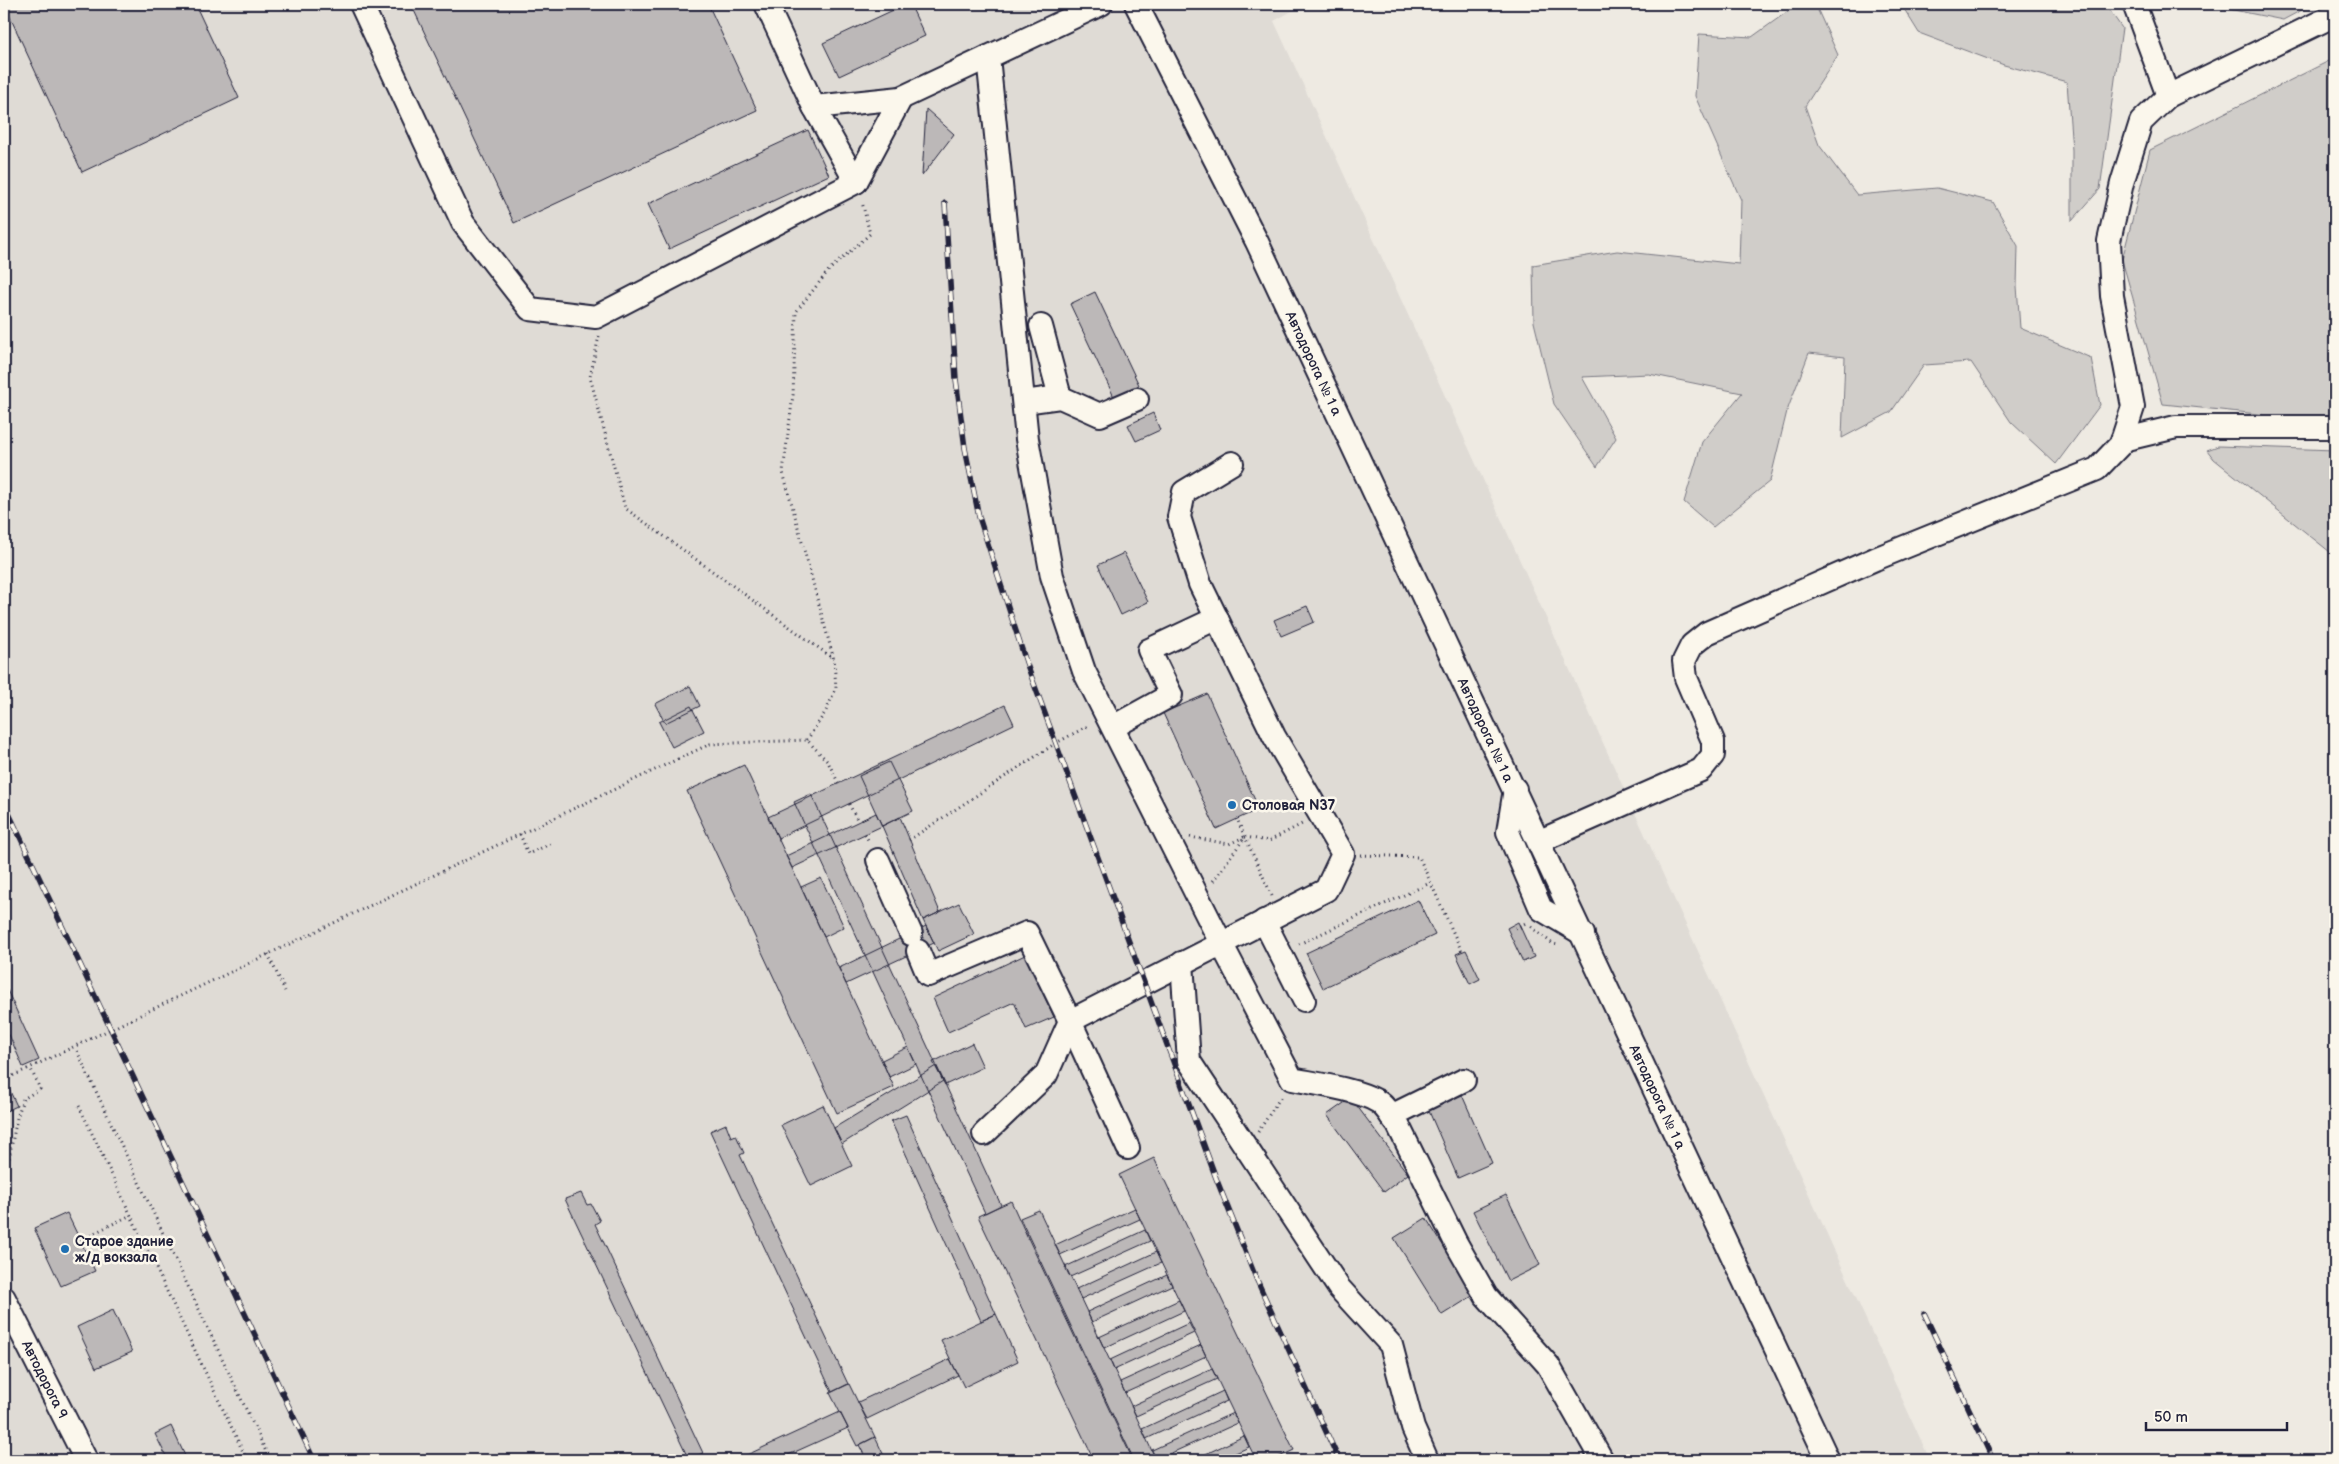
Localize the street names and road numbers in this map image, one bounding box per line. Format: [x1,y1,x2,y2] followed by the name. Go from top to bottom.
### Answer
[1281,308,1346,419] street label: Автодорога № 1 а
[1453,674,1517,786] street label: Автодорога № 1 а
[1625,1041,1689,1153] street label: Автодорога № 1 а
[17,1337,71,1421] street label: Автодорога 9

